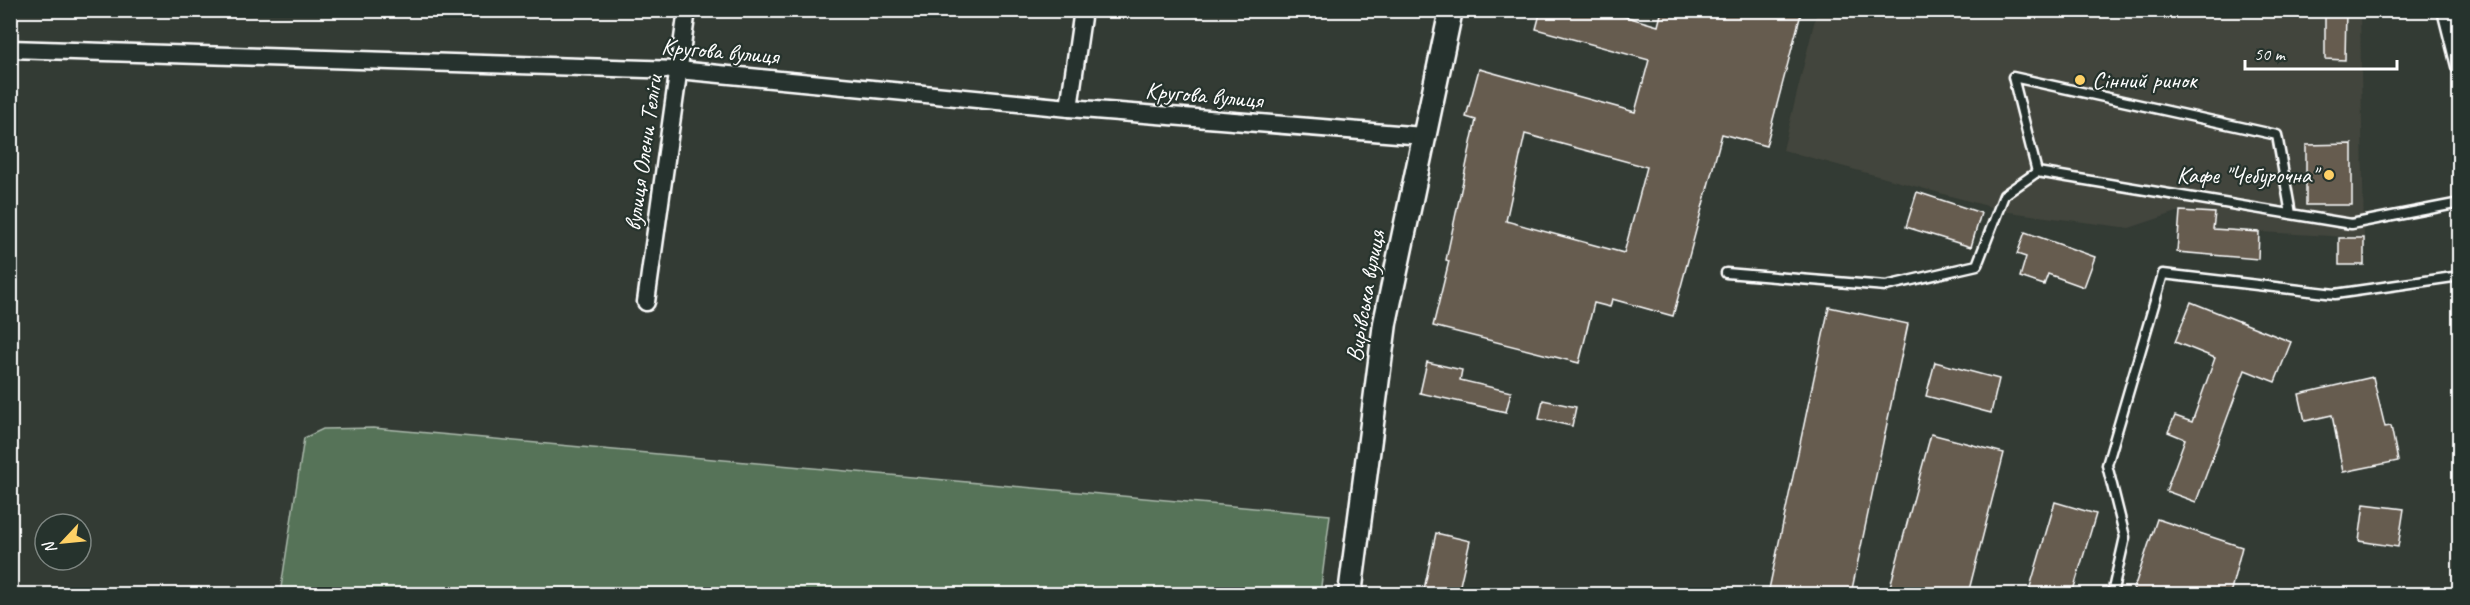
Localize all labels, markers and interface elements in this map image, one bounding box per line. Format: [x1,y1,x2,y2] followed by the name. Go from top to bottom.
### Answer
[660,31,782,71] street label: Кругова вулиця
[2245,33,2396,71] scale bar
[2254,43,2287,65] text: 50 m
[2092,65,2199,95] place label: Сінний ринок
[617,71,669,233] street label: вулиця Олени Теліги
[2073,73,2087,87] marker: Сінний ринок
[1144,75,1266,115] street label: Кругова вулиця
[2177,160,2322,190] place label: Кафе "Чебурочна"
[2322,168,2336,182] marker: Кафе "Чебурочна"
[1339,227,1392,364] street label: Вирівська вулиця
[33,512,93,572] north arrow
[38,537,62,557] text: N

